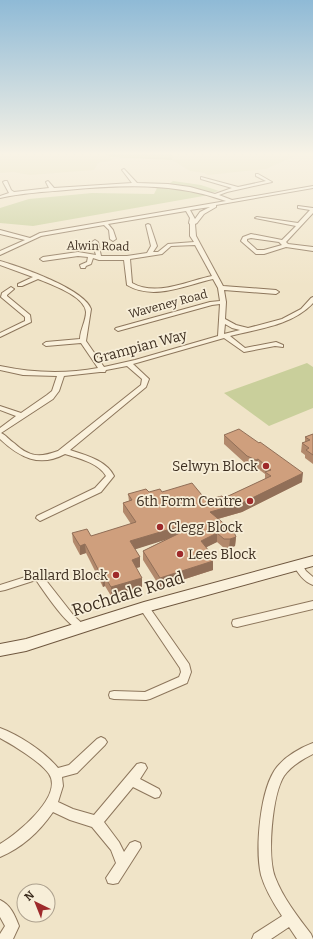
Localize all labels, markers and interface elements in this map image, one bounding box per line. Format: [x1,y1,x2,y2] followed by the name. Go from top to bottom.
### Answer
[66,238,130,254] street label: Alwin Road
[127,287,209,321] street label: Waveney Road
[91,326,189,368] street label: Grampian Way
[172,458,258,475] place label: Selwyn Block
[261,461,271,471] marker: Selwyn Block
[136,493,242,510] place label: 6th Form Centre
[245,496,255,506] marker: 6th Form Centre
[168,519,243,536] place label: Clegg Block
[155,522,165,532] marker: Clegg Block
[188,546,256,563] place label: Lees Block
[175,549,185,559] marker: Lees Block
[23,567,108,584] place label: Ballard Block
[69,567,187,621] street label: Rochdale Road
[111,570,121,580] marker: Ballard Block
[16,883,56,923] north arrow
[22,888,37,904] text: N

